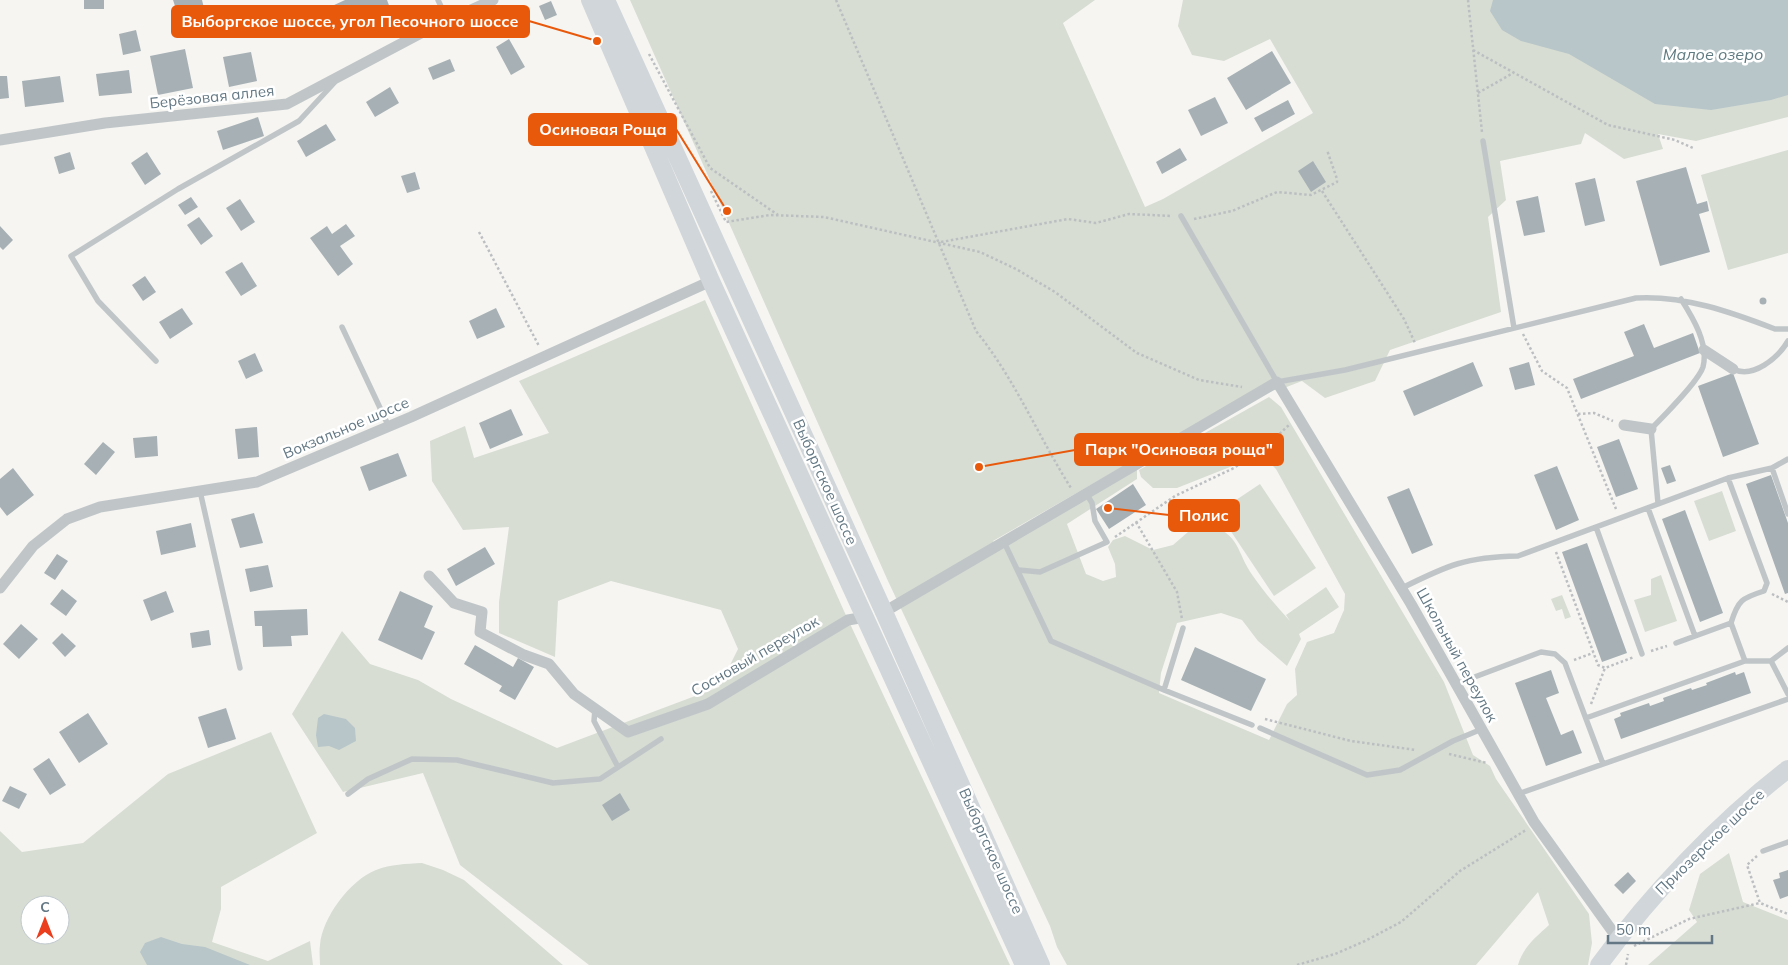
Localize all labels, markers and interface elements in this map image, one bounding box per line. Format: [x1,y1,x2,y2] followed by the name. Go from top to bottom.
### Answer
[172,6,529,37] callout: Выборгское шоссе, угол Песочного шоссе
[181,11,519,31] text: Выборгское шоссе, угол Песочного шоссе
[1663,44,1763,64] water label: Малое озеро
[149,81,275,112] street label: Берёзовая аллея
[529,114,676,145] callout: Осиновая Роща
[539,119,667,139] text: Осиновая Роща
[280,392,412,463] street label: Вокзальное шоссе
[789,416,862,548] street label: Выборгское шоссе
[1075,434,1283,465] callout: Парк "Осиновая роща"
[1085,439,1273,459] text: Парк "Осиновая роща"
[1169,500,1239,531] callout: Полис
[1179,505,1229,525] text: Полис
[1413,584,1503,726] street label: Школьный переулок
[688,611,823,700] street label: Сосновый переулок
[955,785,1028,917] street label: Выборгское шоссе
[1651,785,1768,899] street label: Приозерское шоссе
[20,895,70,945] north arrow
[40,898,50,916] text: С
[1608,912,1712,944] scale bar
[1616,920,1651,939] text: 50 m

